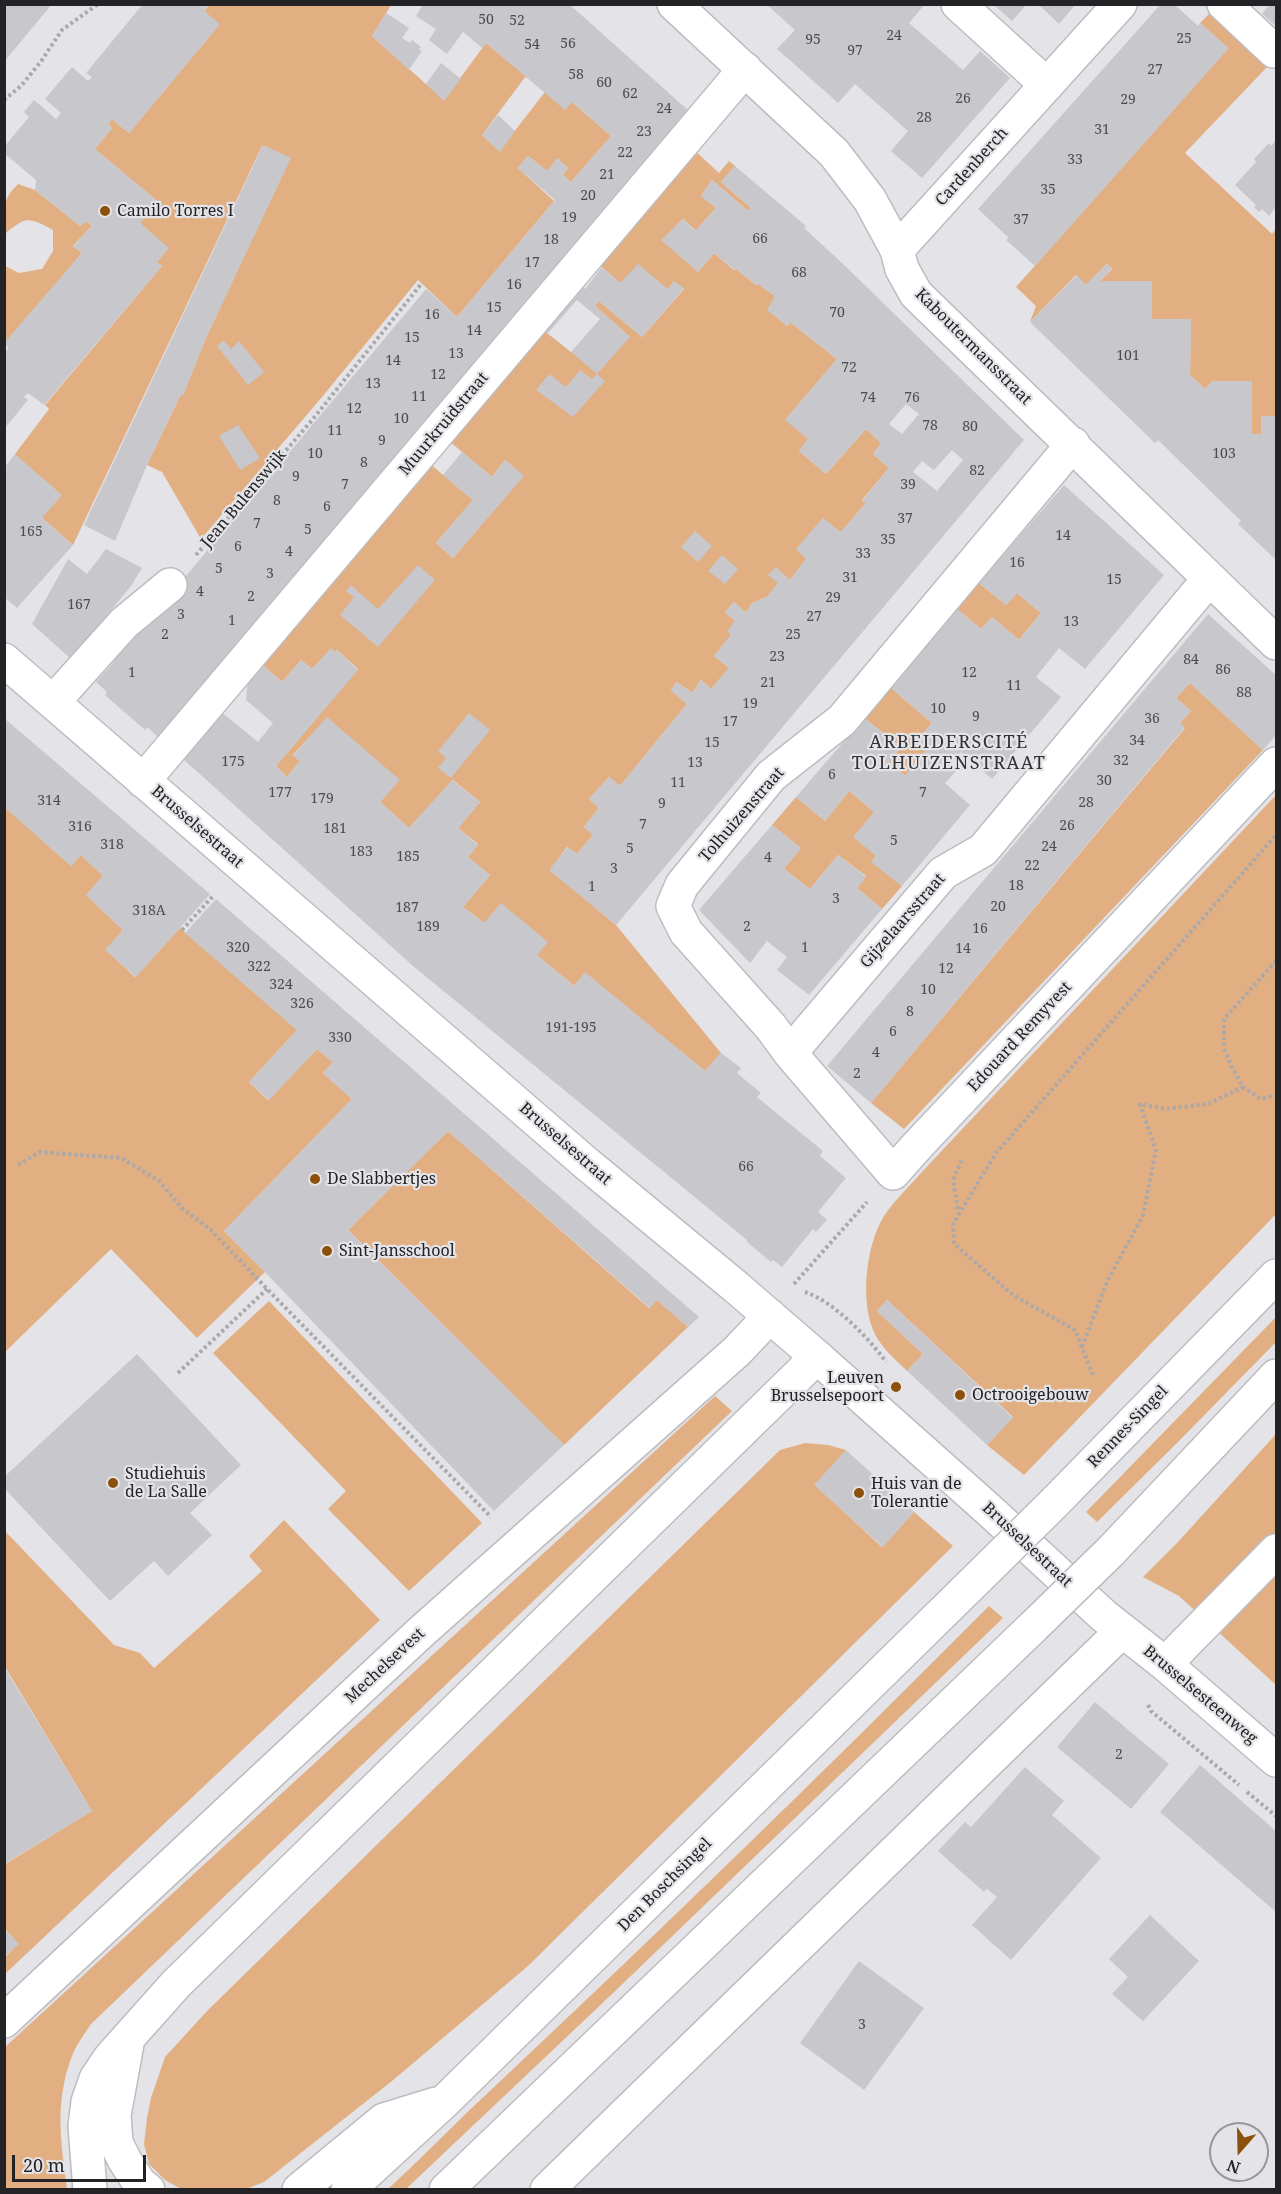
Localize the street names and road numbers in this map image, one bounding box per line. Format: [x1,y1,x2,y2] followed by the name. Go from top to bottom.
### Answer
[932,124,1012,210] street label: Cardenberch
[911,285,1035,409] street label: Kaboutermansstraat
[395,369,493,479] street label: Muurkruidstraat
[197,446,291,552] street label: Jean Bulenswijk
[696,764,788,866] street label: Tolhuizenstraat
[147,782,247,872] street label: Brusselsestraat
[857,870,949,972] street label: Gijzelaarsstraat
[964,978,1076,1096] street label: Edouard Remyvest
[515,1099,615,1189] street label: Brusselsestraat
[1084,1382,1172,1472] street label: Rennes-Singel
[978,1499,1076,1591] street label: Brusselsestraat
[341,1624,429,1708] street label: Mechelsevest
[1139,1642,1261,1748] street label: Brusselsesteenweg
[614,1834,716,1936] street label: Den Boschsingel

